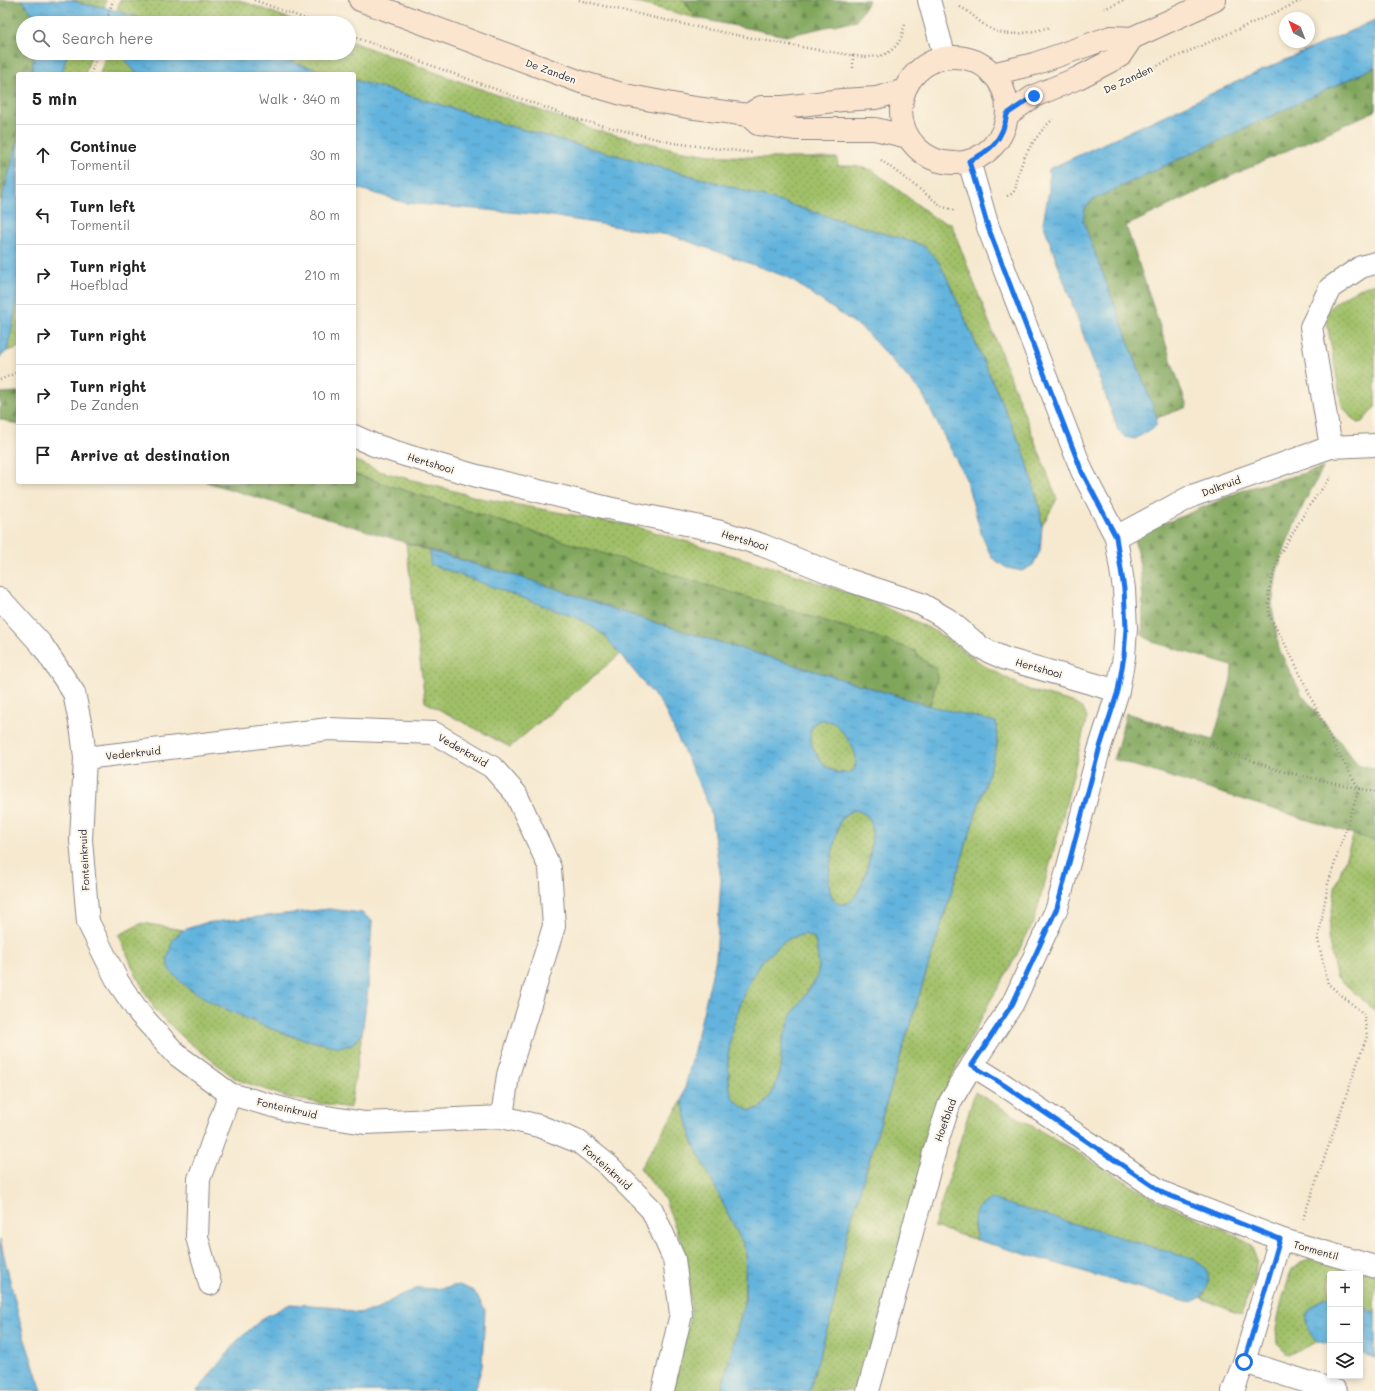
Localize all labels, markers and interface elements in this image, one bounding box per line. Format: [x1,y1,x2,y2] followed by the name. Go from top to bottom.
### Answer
[1279,12,1315,48] north arrow
[16,16,356,60] search box
[30,27,52,49] icon: search
[62,28,153,48] text: Search here
[524,55,578,87] street label: De Zanden
[1101,61,1155,97] street label: De Zanden
[32,87,77,109] text: 5 min
[1025,87,1043,105] route end
[259,90,340,107] text: Walk · 340 m
[70,136,137,156] text: Continue
[32,144,54,166] icon: ahead
[310,146,340,163] text: 30 m
[70,156,130,173] text: Tormentil
[70,196,135,216] text: Turn left
[32,204,54,226] icon: left
[310,206,340,223] text: 80 m
[70,216,130,233] text: Tormentil
[70,256,147,276] text: Turn right
[32,264,54,286] icon: right
[304,266,340,283] text: 210 m
[70,276,128,293] text: Hoefblad
[32,324,54,346] icon: right
[70,325,147,345] text: Turn right
[312,326,340,343] text: 10 m
[70,376,147,396] text: Turn right
[32,384,54,406] icon: right
[312,386,340,403] text: 10 m
[70,396,139,413] text: De Zanden
[32,444,54,466] icon: arrive
[70,445,230,465] text: Arrive at destination
[406,449,456,477] street label: Hertshooi
[1199,472,1243,500] street label: Dalkruid
[720,526,770,554] street label: Hertshooi
[1014,655,1064,681] street label: Hertshooi
[436,730,490,770] street label: Vederkruid
[105,743,161,763] street label: Vederkruid
[75,829,93,891] street label: Fonteinkruid
[255,1094,319,1122] street label: Fonteinkruid
[931,1097,959,1143] street label: Hoefblad
[579,1141,635,1193] street label: Fonteinkruid
[1292,1237,1340,1263] street label: Tormentil
[1327,1271,1363,1379] map controls
[1327,1271,1363,1307] button: +
[1327,1307,1363,1343] button: −
[1327,1343,1363,1379] button: layers
[1235,1353,1253,1371] route start

